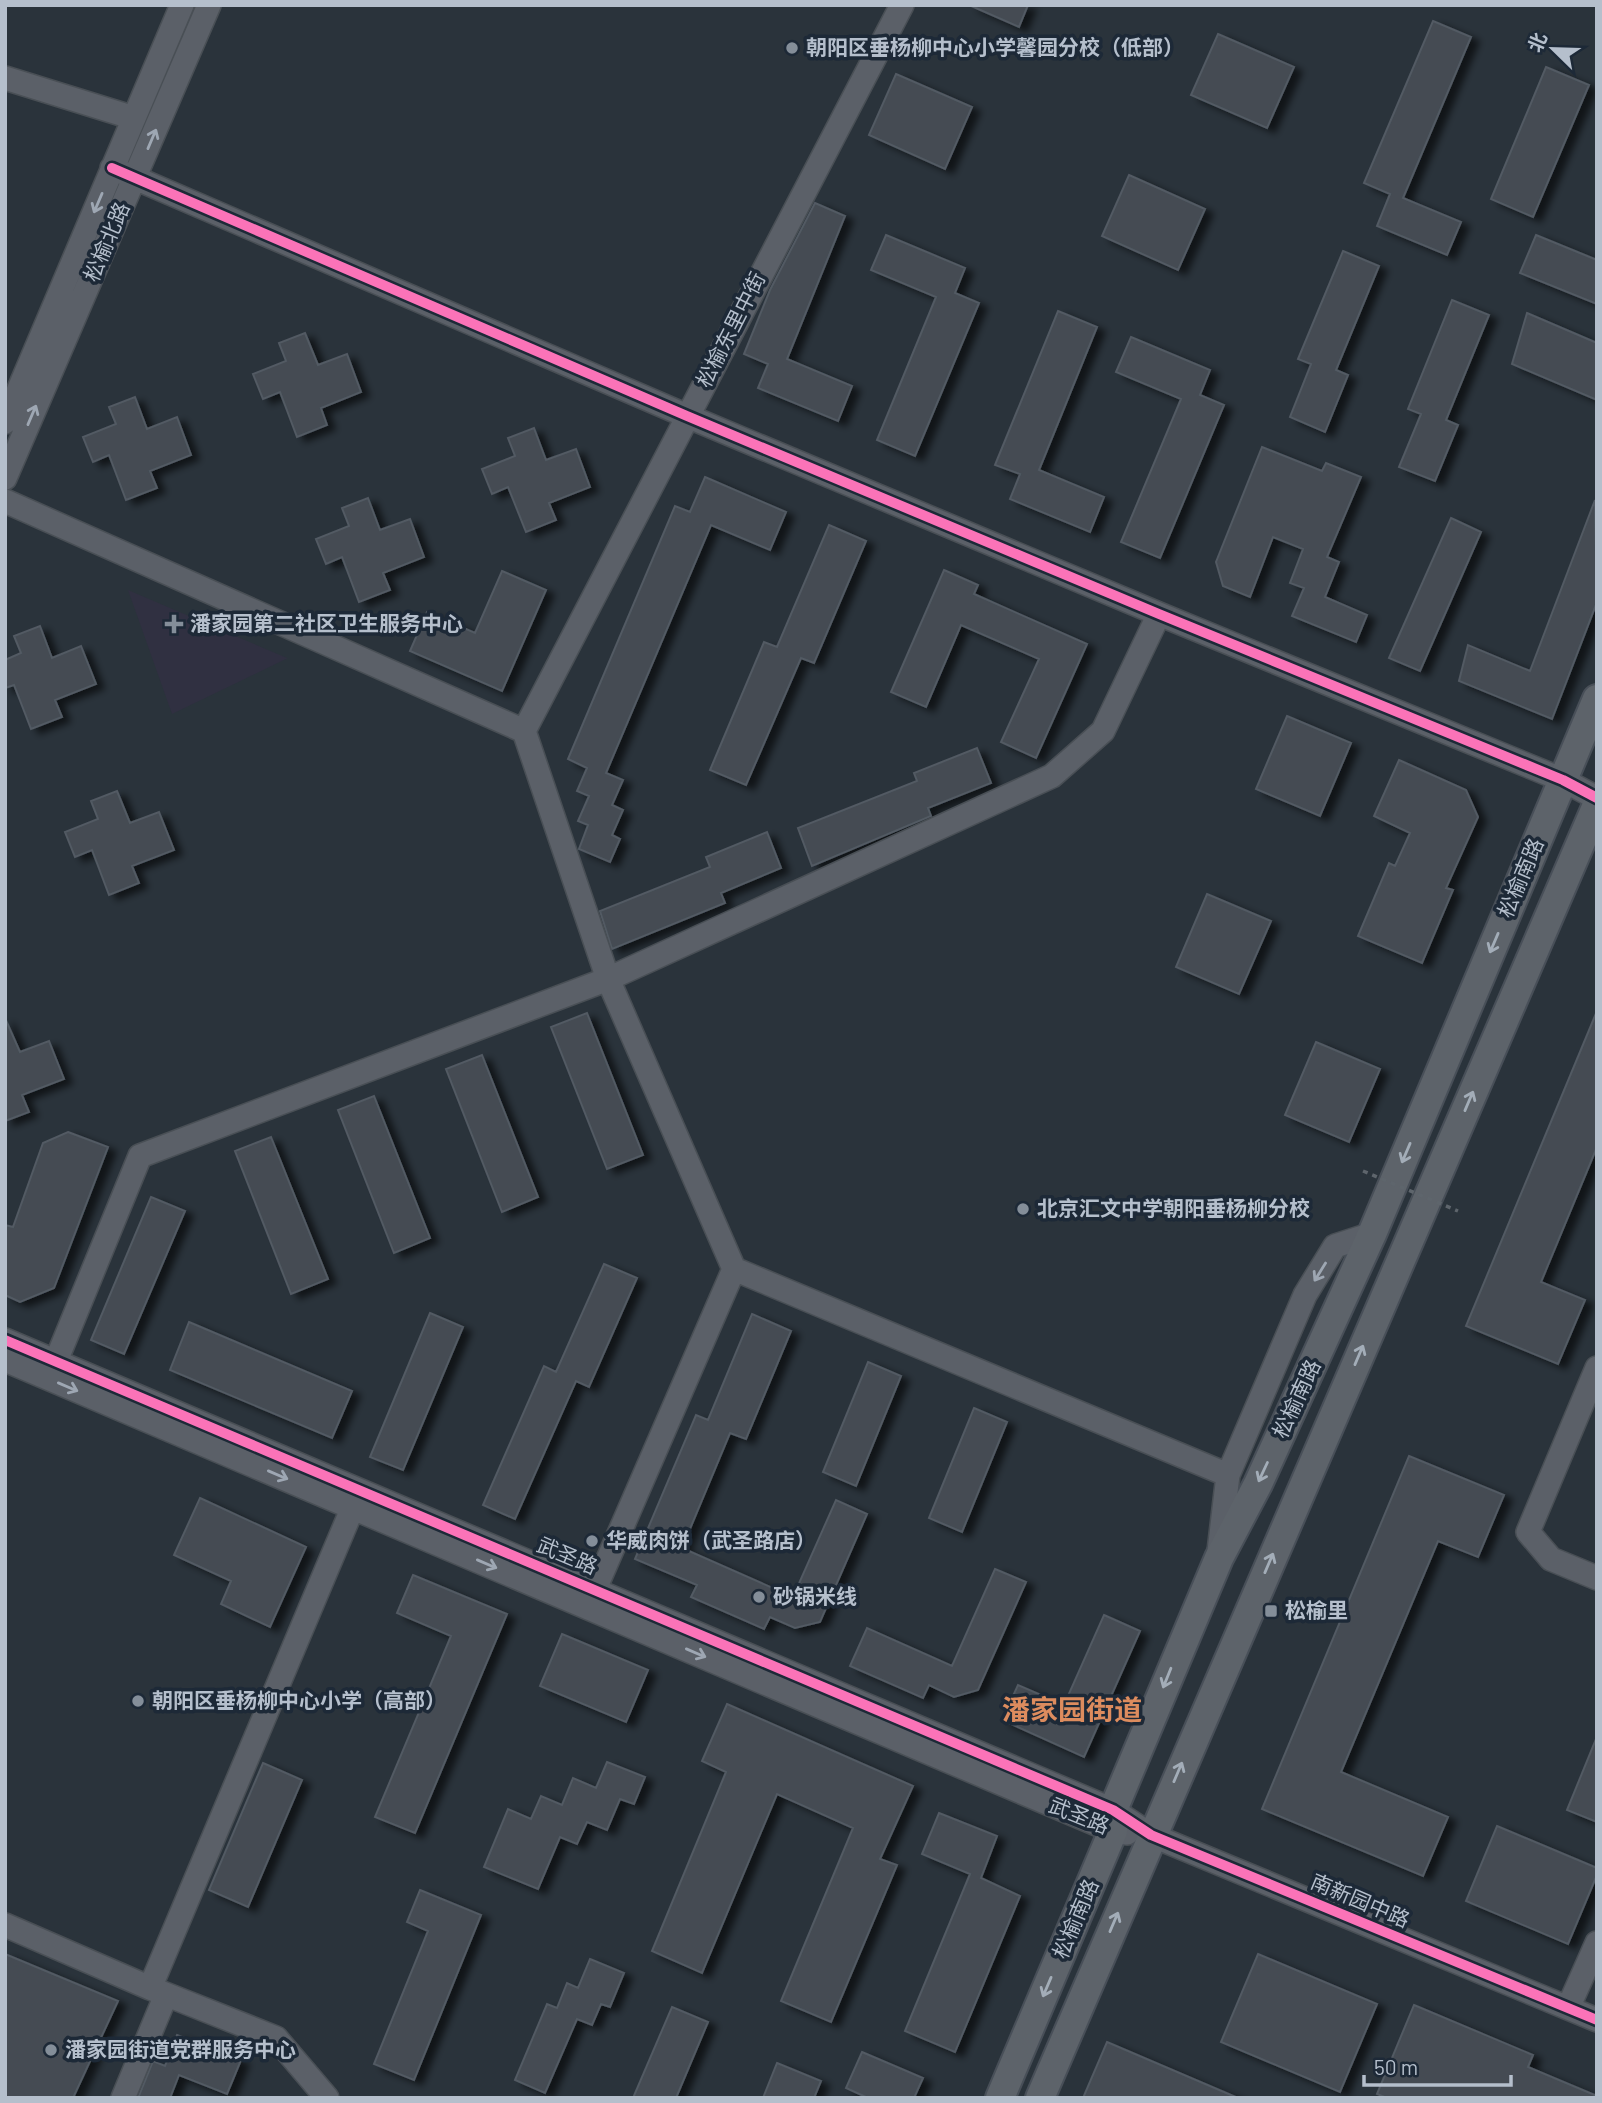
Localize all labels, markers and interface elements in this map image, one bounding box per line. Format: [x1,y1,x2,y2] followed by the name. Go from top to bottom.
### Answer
[1518,14,1588,84] north arrow
[1523,29,1551,55] text: 北
[806,34,1184,59] place label: 朝阳区垂杨柳中心小学馨园分校（低部）
[784,40,800,56] marker: 朝阳区垂杨柳中心小学馨园分校（低部）
[146,129,159,150] one-way arrow
[90,192,103,214] one-way arrow
[78,198,134,285] street label: 松榆北路
[690,268,769,391] street label: 松榆东里中街
[26,405,39,427] one-way arrow
[190,610,463,635] place label: 潘家园第二社区卫生服务中心
[164,614,184,634] marker: 潘家园第二社区卫生服务中心
[1492,834,1548,921] street label: 松榆南路
[1487,932,1500,953] one-way arrow
[1463,1091,1476,1112] one-way arrow
[1399,1141,1412,1163] one-way arrow
[1037,1195,1310,1220] place label: 北京汇文中学朝阳垂杨柳分校
[1015,1201,1031,1217] marker: 北京汇文中学朝阳垂杨柳分校
[1312,1261,1326,1281] one-way arrow
[1353,1344,1366,1366] one-way arrow
[1267,1355,1325,1442] street label: 松榆南路
[57,1381,78,1394] one-way arrow
[1256,1461,1269,1482] one-way arrow
[266,1470,288,1483] one-way arrow
[606,1527,816,1552] place label: 华威肉饼（武圣路店）
[534,1531,601,1578] street label: 武圣路
[584,1533,600,1549] marker: 华威肉饼（武圣路店）
[1263,1553,1276,1575] one-way arrow
[476,1558,497,1571] one-way arrow
[773,1583,857,1608] place label: 砂锅米线
[751,1589,767,1605] marker: 砂锅米线
[1285,1597,1348,1622] place label: 松榆里
[1263,1603,1279,1619] marker: 松榆里
[685,1648,706,1661] one-way arrow
[1160,1667,1173,1688] one-way arrow
[152,1687,446,1712] place label: 朝阳区垂杨柳中心小学（高部）
[1002,1692,1142,1726] district label: 潘家园街道
[130,1693,146,1709] marker: 朝阳区垂杨柳中心小学（高部）
[1172,1762,1185,1783] one-way arrow
[1046,1791,1113,1838] street label: 武圣路
[1307,1868,1414,1932] street label: 南新园中路
[1047,1875,1103,1962] street label: 松榆南路
[1108,1912,1121,1933] one-way arrow
[1040,1976,1053,1997] one-way arrow
[65,2036,296,2061] place label: 潘家园街道党群服务中心
[43,2042,59,2058] marker: 潘家园街道党群服务中心
[1364,2044,1511,2088] scale bar
[1374,2054,1418,2079] text: 50 m

